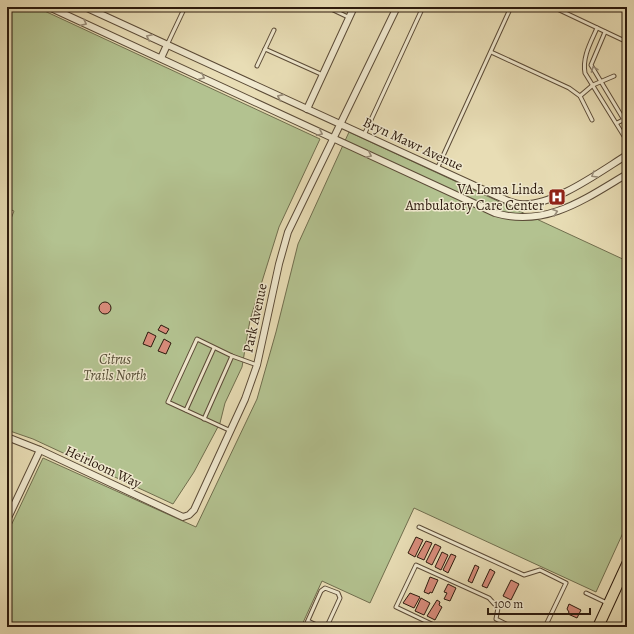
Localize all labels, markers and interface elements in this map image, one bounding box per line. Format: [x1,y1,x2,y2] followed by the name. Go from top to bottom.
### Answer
[80,18,87,26] one-way arrow
[146,34,153,42] one-way arrow
[590,66,598,73] one-way arrow
[198,72,206,80] one-way arrow
[276,94,284,102] one-way arrow
[360,113,466,175] street label: Bryn Mawr Avenue
[316,128,323,136] one-way arrow
[364,150,372,158] one-way arrow
[591,171,598,178] one-way arrow
[404,180,545,215] place label: VA Loma Linda Ambulatory Care Center
[547,187,567,207] hospital icon: VA Loma Linda Ambulatory Care Center
[551,209,558,217] one-way arrow
[238,281,272,355] street label: Park Avenue
[83,350,147,385] park label: Citrus Trails North
[62,441,145,493] street label: Heirloom Way
[488,590,590,616] scale bar
[494,596,523,612] text: 100 m

